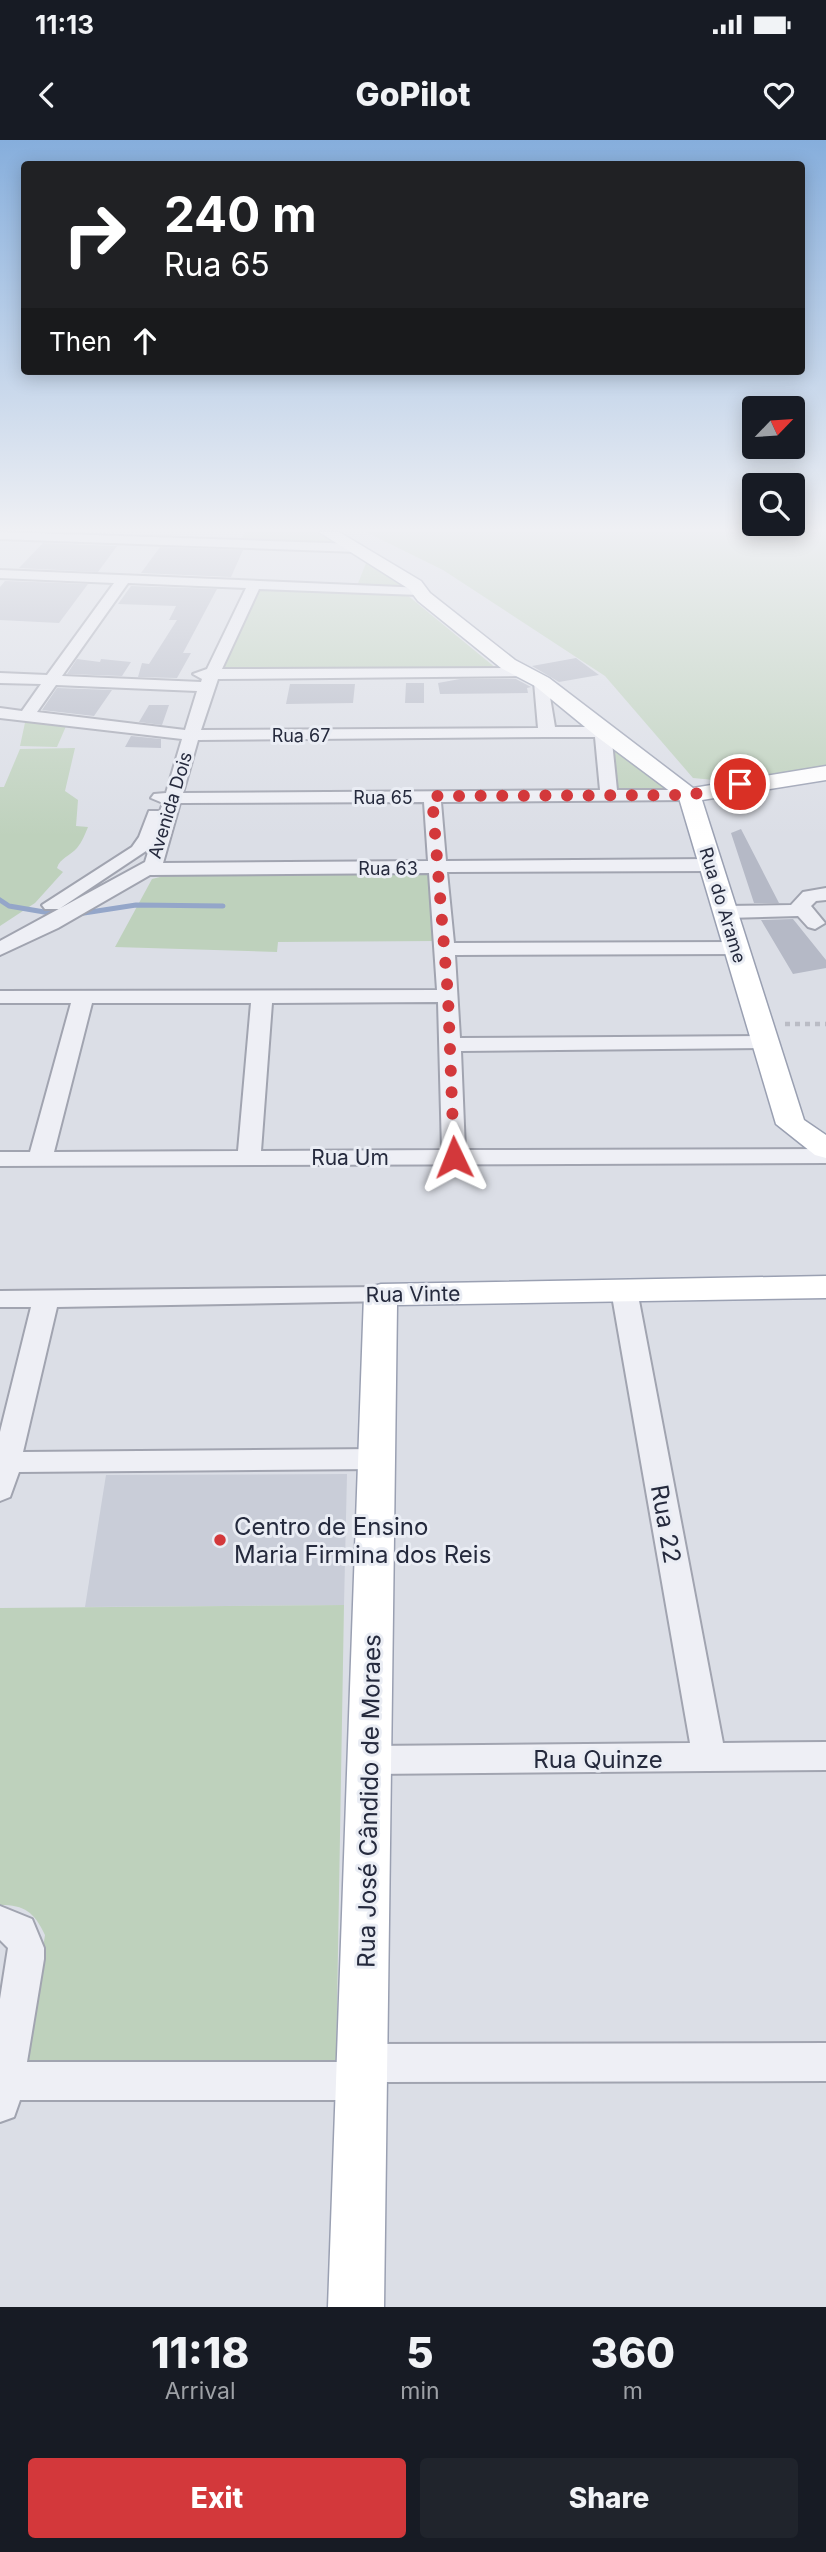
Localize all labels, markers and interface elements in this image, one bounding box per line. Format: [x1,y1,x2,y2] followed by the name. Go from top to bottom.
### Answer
[35,9,94,40] text: 11:13
[356,75,470,114] text: GoPilot
[28,76,66,114] icon: back
[760,76,798,114] icon: heart
[164,185,317,244] text: 240 m
[49,189,140,280] icon: right
[164,245,270,284] text: Rua 65
[126,322,164,360] icon: ahead
[49,326,112,357] text: Then
[742,396,805,458] north arrow
[742,396,805,536] map controls
[742,473,805,536] button: search
[272,725,330,746] street label: Rua 67
[144,749,196,861] street label: Avenida Dois
[710,754,770,814] pin
[721,765,759,803] icon: arrive
[353,787,413,808] street label: Rua 65
[695,845,751,965] street label: Rua do Arame
[358,858,418,879] street label: Rua 63
[417,1120,491,1194] position arrow
[311,1145,389,1170] street label: Rua Um
[366,1281,460,1307] street label: Rua Vinte
[645,1483,687,1565] street label: Rua 22
[234,1512,491,1569] place label: Centro de Ensino Maria Firmina dos Reis
[212,1532,228,1548] marker: Centro de Ensino Maria Firmina dos Reis
[352,1634,386,1968] street label: Rua José Cândido de Moraes
[533,1745,663,1774] street label: Rua Quinze
[151,2327,249,2378] text: 11:18
[406,2327,434,2378] text: 5
[591,2327,675,2378] text: 360
[165,2377,236,2405] text: Arrival
[400,2377,440,2405] text: min
[623,2377,643,2405] text: m
[28,2458,406,2538] button: Exit
[420,2458,798,2538] button: Share

